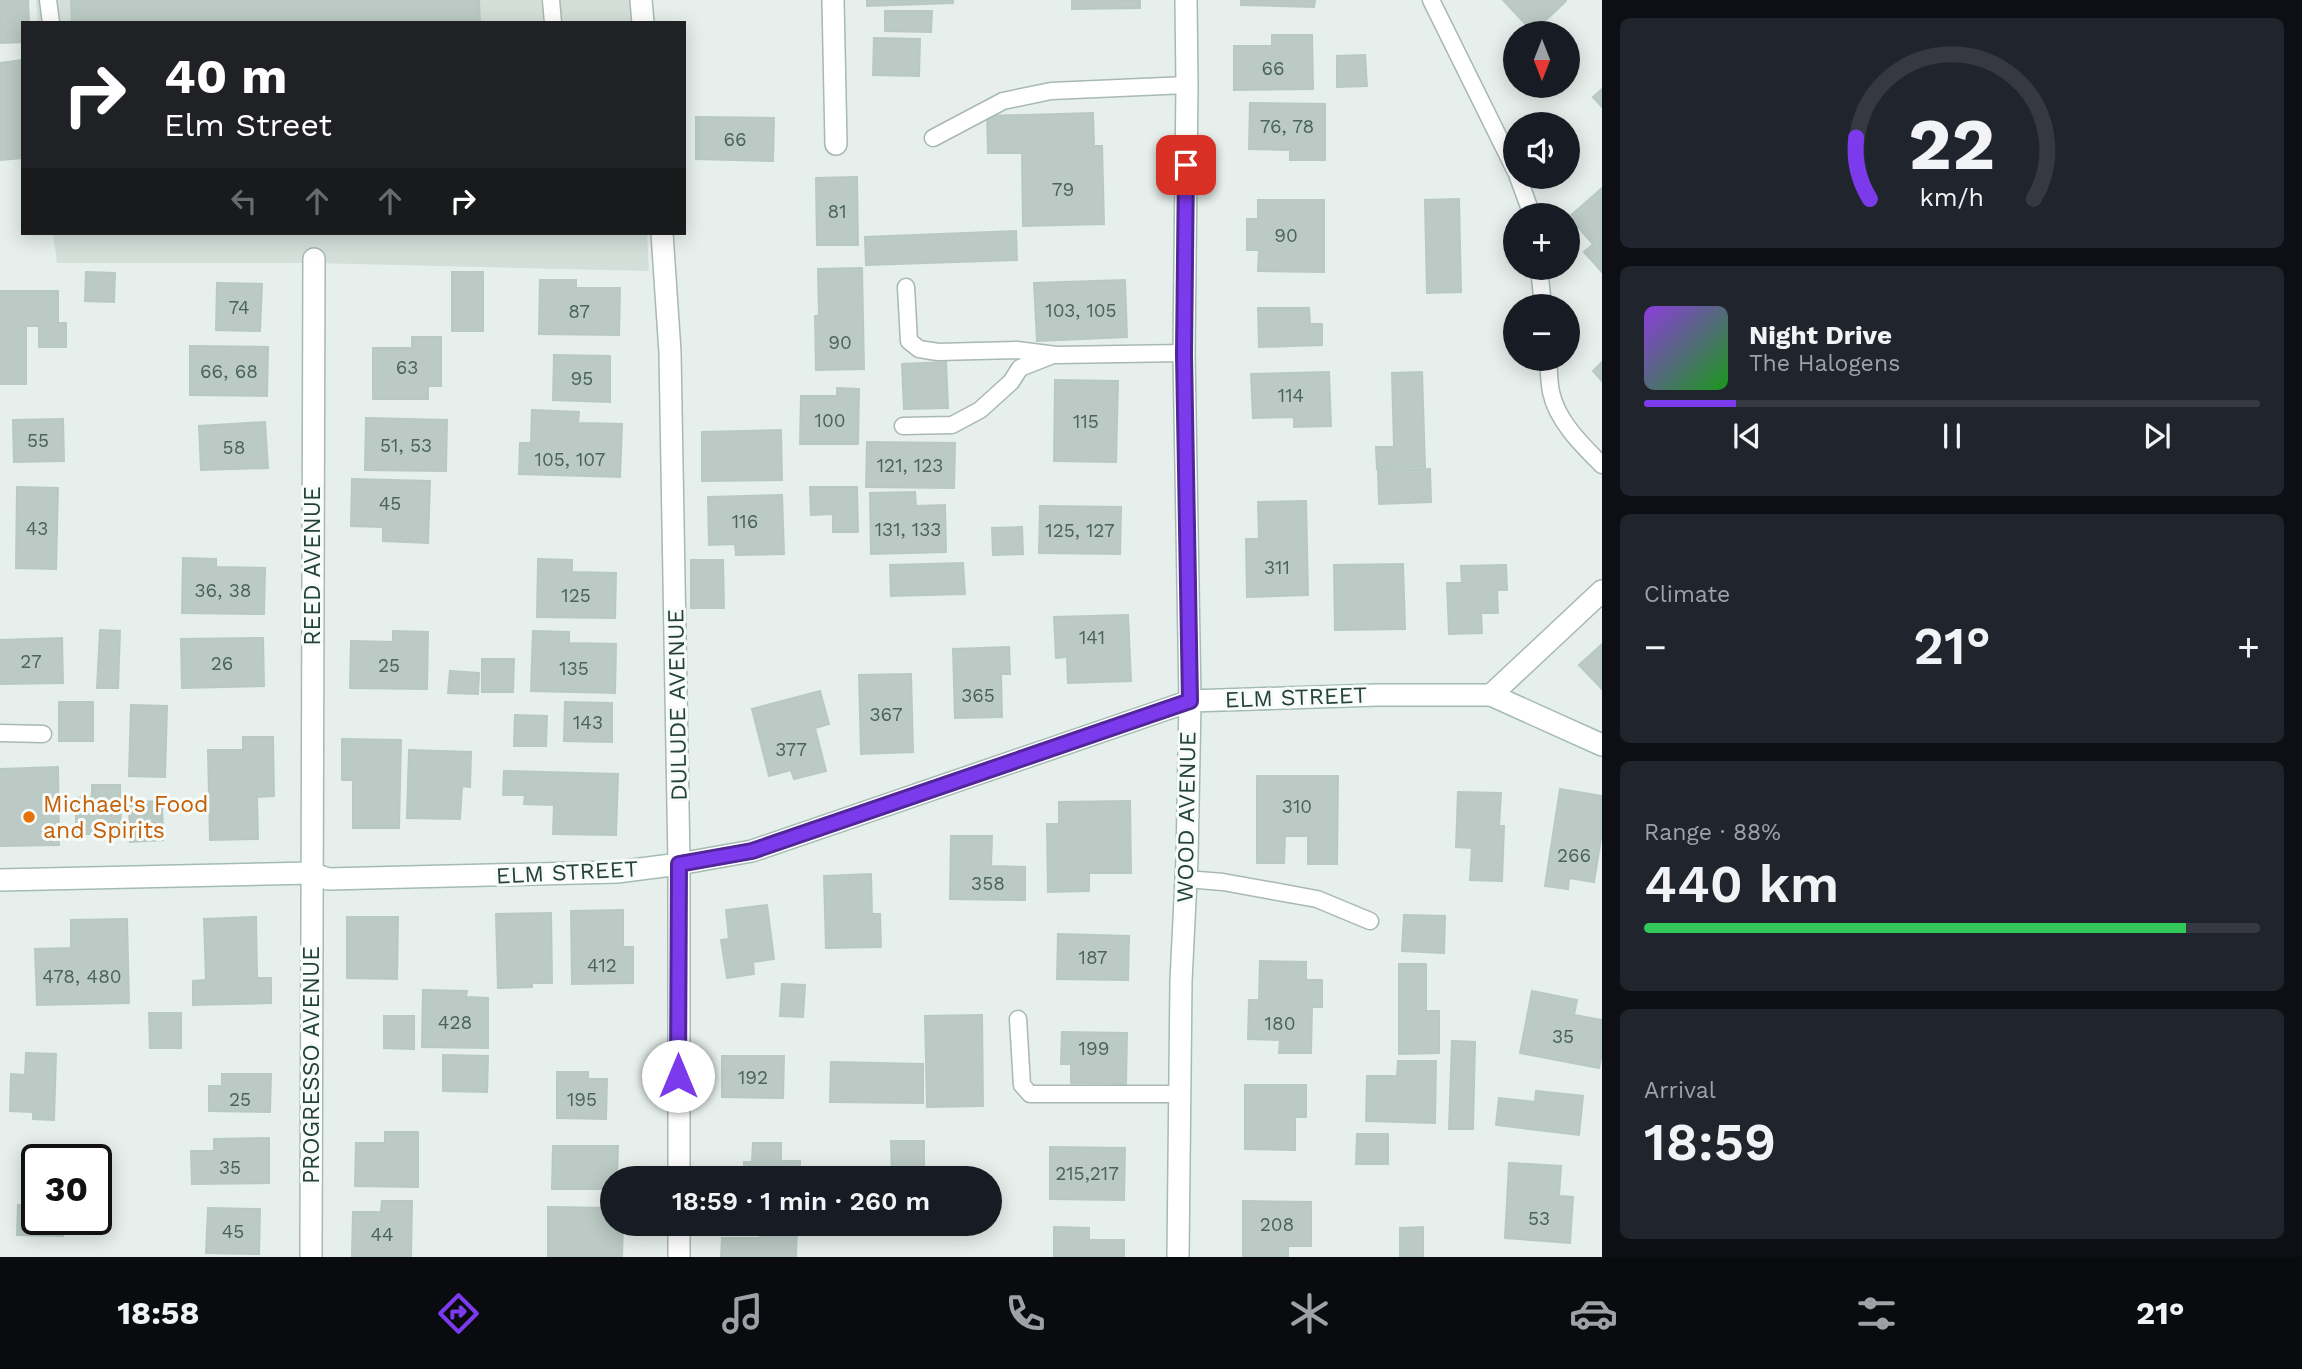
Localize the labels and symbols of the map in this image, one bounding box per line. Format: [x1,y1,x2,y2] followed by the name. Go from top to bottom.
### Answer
[1503,21,1580,98] north arrow
[1261,57,1285,80] house number: 66
[1260,115,1314,138] house number: 76, 78
[723,128,747,151] house number: 66
[1156,135,1216,195] pin
[1052,178,1074,201] house number: 79
[827,200,847,223] house number: 81
[1274,224,1298,247] house number: 90
[229,296,250,319] house number: 74
[1045,299,1117,322] house number: 103, 105
[568,300,590,323] house number: 87
[828,331,852,354] house number: 90
[396,356,418,379] house number: 63
[200,360,258,383] house number: 66, 68
[571,367,593,390] house number: 95
[1278,384,1304,407] house number: 114
[814,409,846,432] house number: 100
[1073,410,1099,433] house number: 115
[27,429,49,452] house number: 55
[380,434,432,457] house number: 51, 53
[223,436,245,459] house number: 58
[535,448,605,471] house number: 105, 107
[877,454,943,477] house number: 121, 123
[299,486,326,646] street label: REED AVENUE
[379,492,401,515] house number: 45
[732,510,758,533] house number: 116
[26,517,48,540] house number: 43
[875,518,941,541] house number: 131, 133
[1045,519,1115,542] house number: 125, 127
[1264,556,1290,579] house number: 311
[195,579,251,602] house number: 36, 38
[561,584,591,607] house number: 125
[662,609,693,801] street label: DULUDE AVENUE
[1079,626,1105,649] house number: 141
[20,650,42,673] house number: 27
[211,652,233,675] house number: 26
[378,654,400,677] house number: 25
[559,657,589,680] house number: 135
[1224,682,1368,713] street label: ELM STREET
[961,684,995,707] house number: 365
[869,703,903,726] house number: 367
[573,711,603,734] house number: 143
[1172,731,1201,903] street label: WOOD AVENUE
[775,738,807,761] house number: 377
[43,791,209,844] place label: Michael's Food and Spirits
[1282,795,1312,818] house number: 310
[21,809,37,825] marker: Michael's Food and Spirits
[1557,844,1591,867] house number: 266
[495,855,639,890] street label: ELM STREET
[971,872,1005,895] house number: 358
[298,946,325,1184] street label: PROGRESSO AVENUE
[1078,946,1108,969] house number: 187
[587,954,617,977] house number: 412
[42,965,122,988] house number: 478, 480
[438,1011,472,1034] house number: 428
[1265,1012,1295,1035] house number: 180
[1552,1025,1574,1048] house number: 35
[1079,1037,1109,1060] house number: 199
[641,1039,715,1113] position arrow
[738,1066,768,1089] house number: 192
[229,1088,251,1111] house number: 25
[567,1088,597,1111] house number: 195
[21,1144,112,1235] speed limit sign: 30
[219,1156,241,1179] house number: 35
[1055,1162,1119,1185] house number: 215,217
[1528,1207,1550,1230] house number: 53
[1260,1213,1294,1236] house number: 208
[222,1220,244,1243] house number: 45
[370,1223,394,1246] house number: 44

